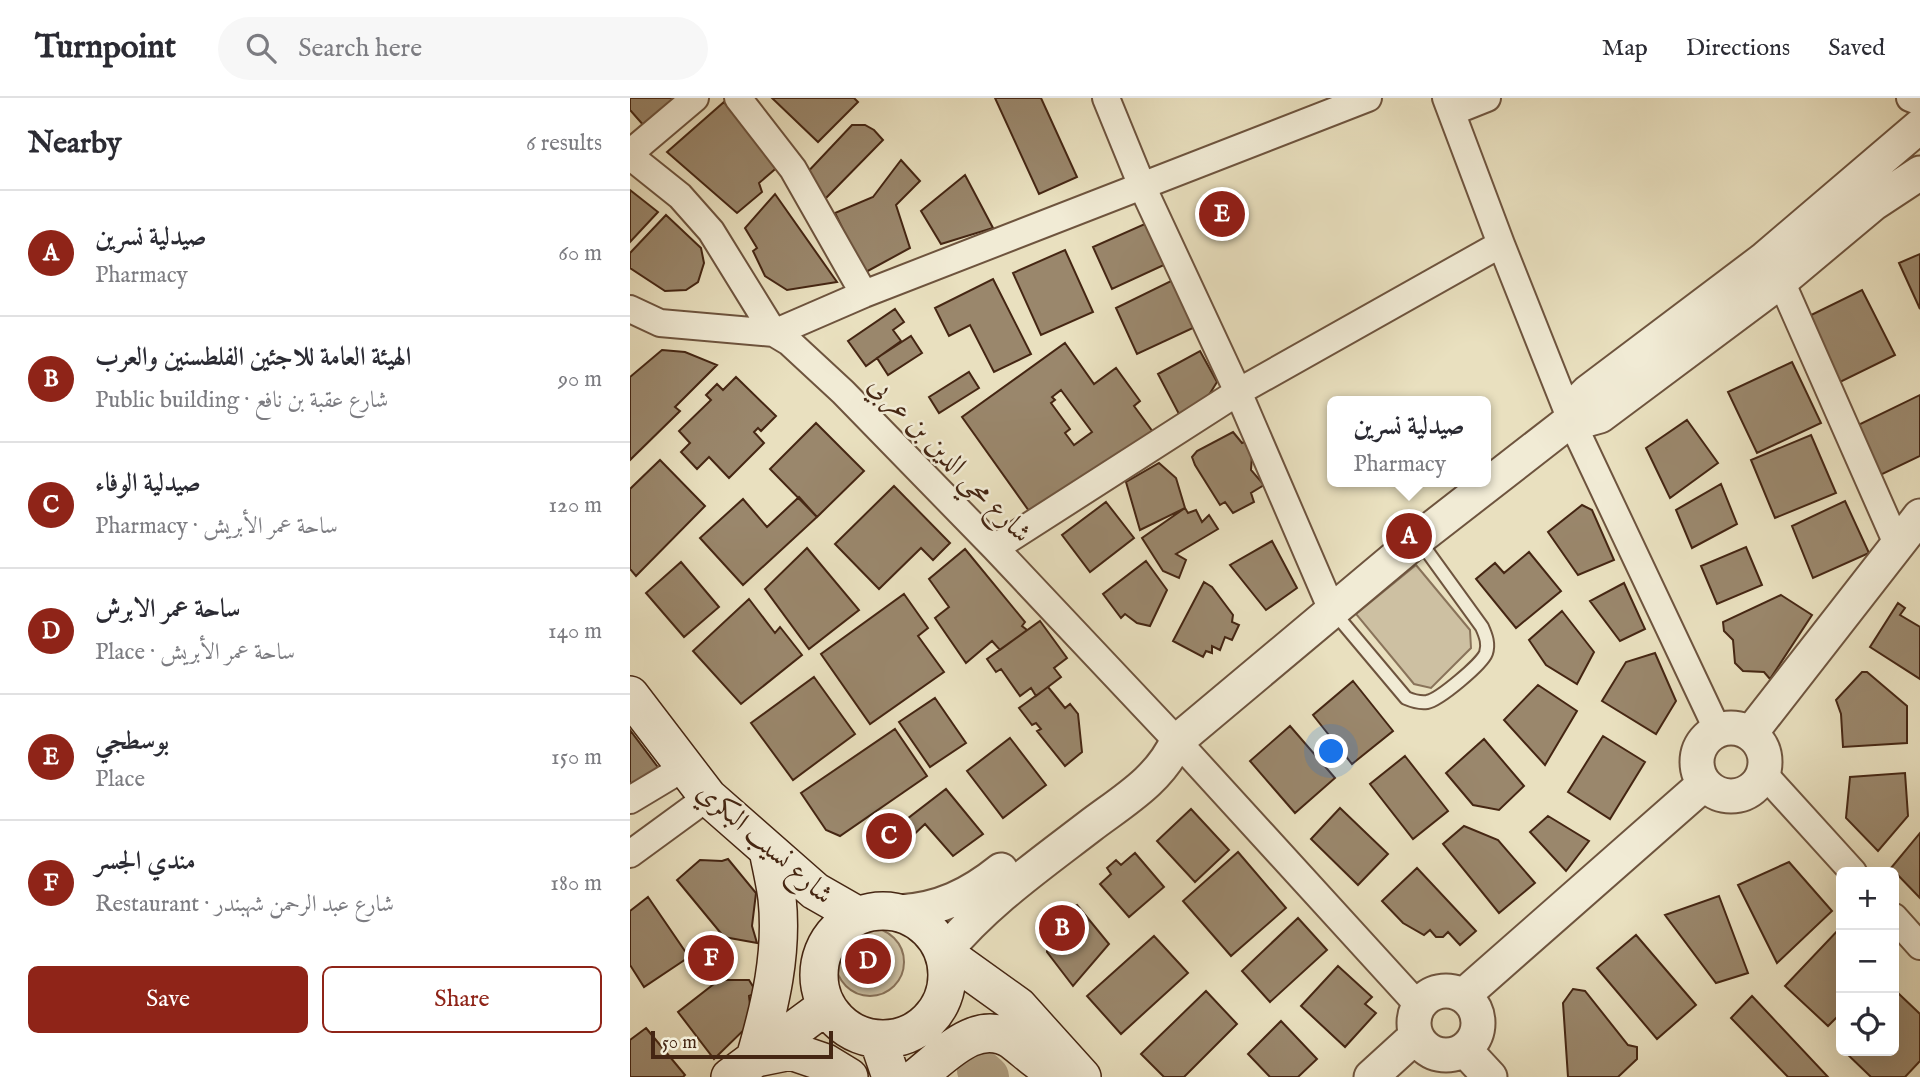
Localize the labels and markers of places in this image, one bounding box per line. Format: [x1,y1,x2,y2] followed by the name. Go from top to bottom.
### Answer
[1199,188,1245,240] pin: E
[1386,510,1432,562] pin: A
[866,810,912,862] pin: C
[1039,902,1085,954] pin: B
[688,932,734,984] pin: F
[845,935,891,987] pin: D

